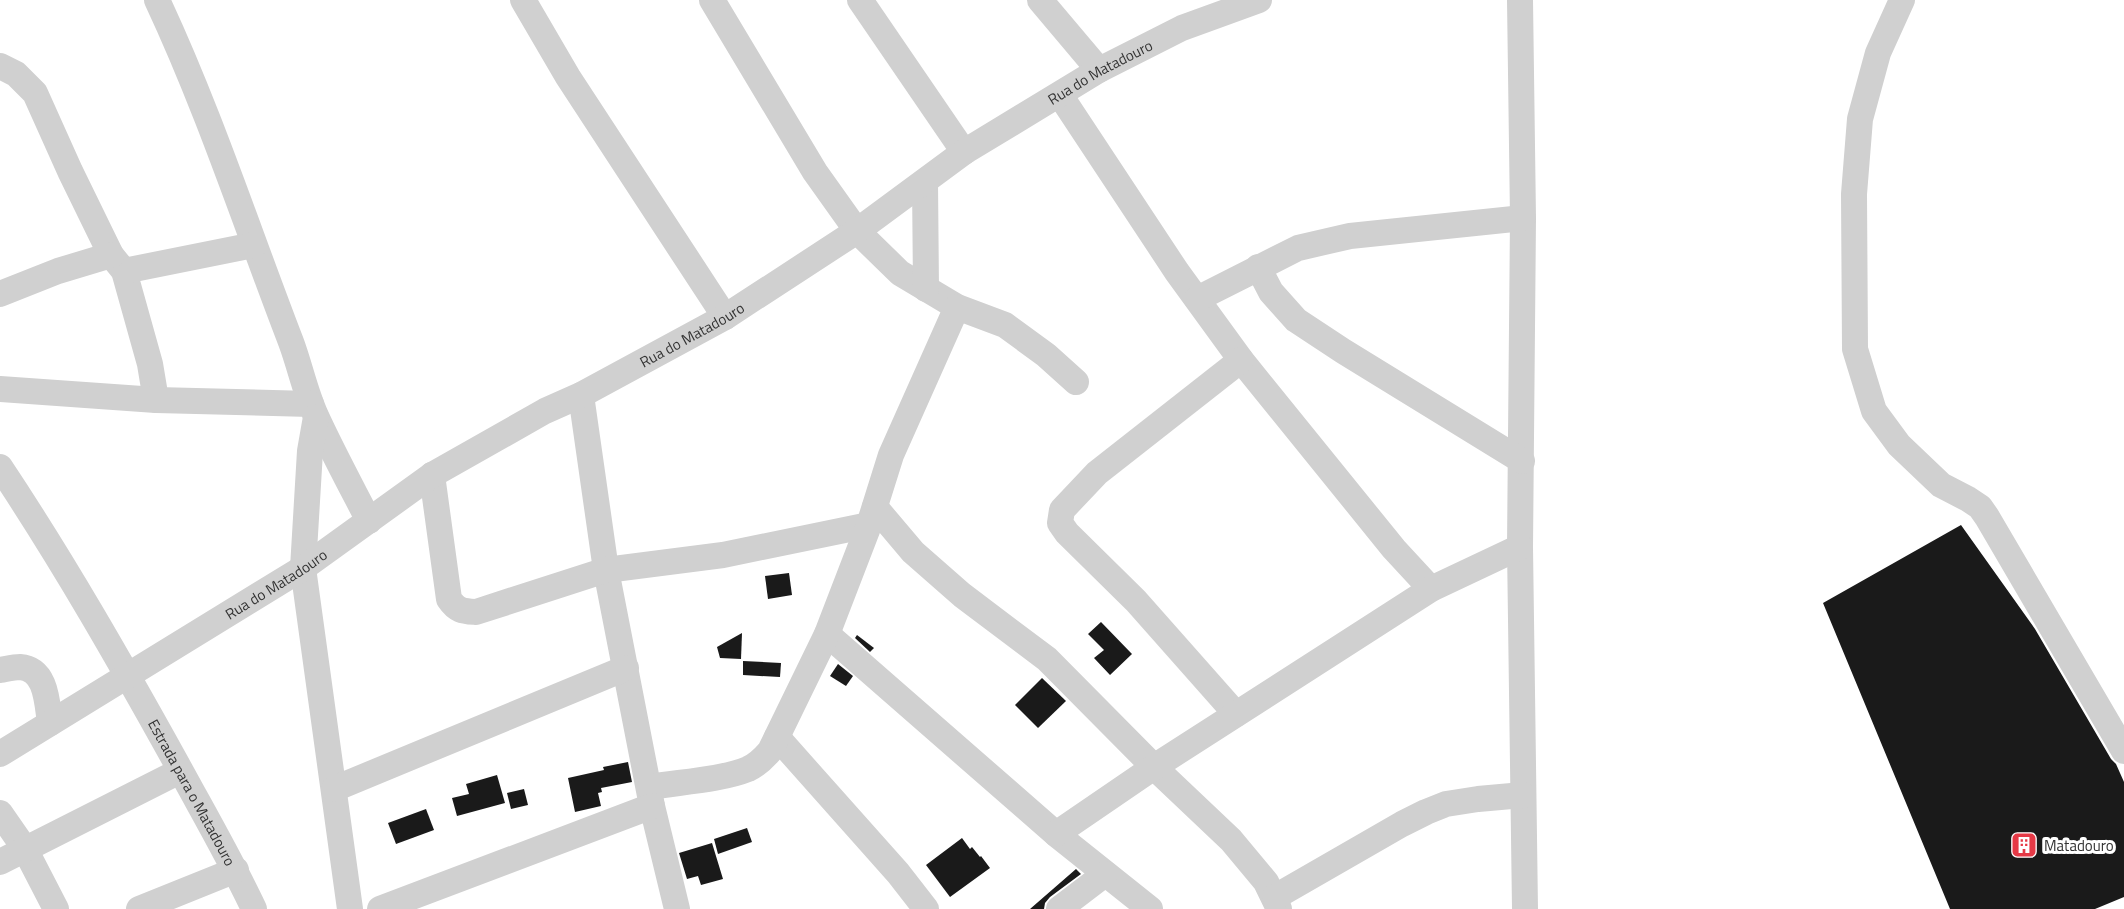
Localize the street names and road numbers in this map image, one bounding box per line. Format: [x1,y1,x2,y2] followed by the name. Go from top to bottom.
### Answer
[1043,33,1156,110] street label: Rua do Matadouro
[635,296,749,373] street label: Rua do Matadouro
[220,543,332,625] street label: Rua do Matadouro
[143,715,242,870] street label: Estrada para o Matadouro

